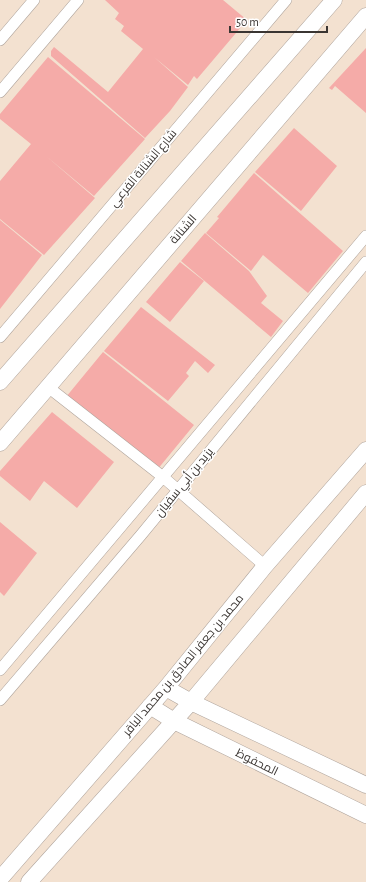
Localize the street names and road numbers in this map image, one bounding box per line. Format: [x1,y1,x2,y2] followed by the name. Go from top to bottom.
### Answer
[107,127,182,211] street label: شارع الشنانة الفرعي
[167,212,199,246] street label: الشنانة
[151,443,219,521] street label: يزيد بن أبي سفيان
[120,592,246,739] street label: محمد بن جعفر الصادق بن محمد الباقر
[233,747,280,778] street label: المحفوظ

